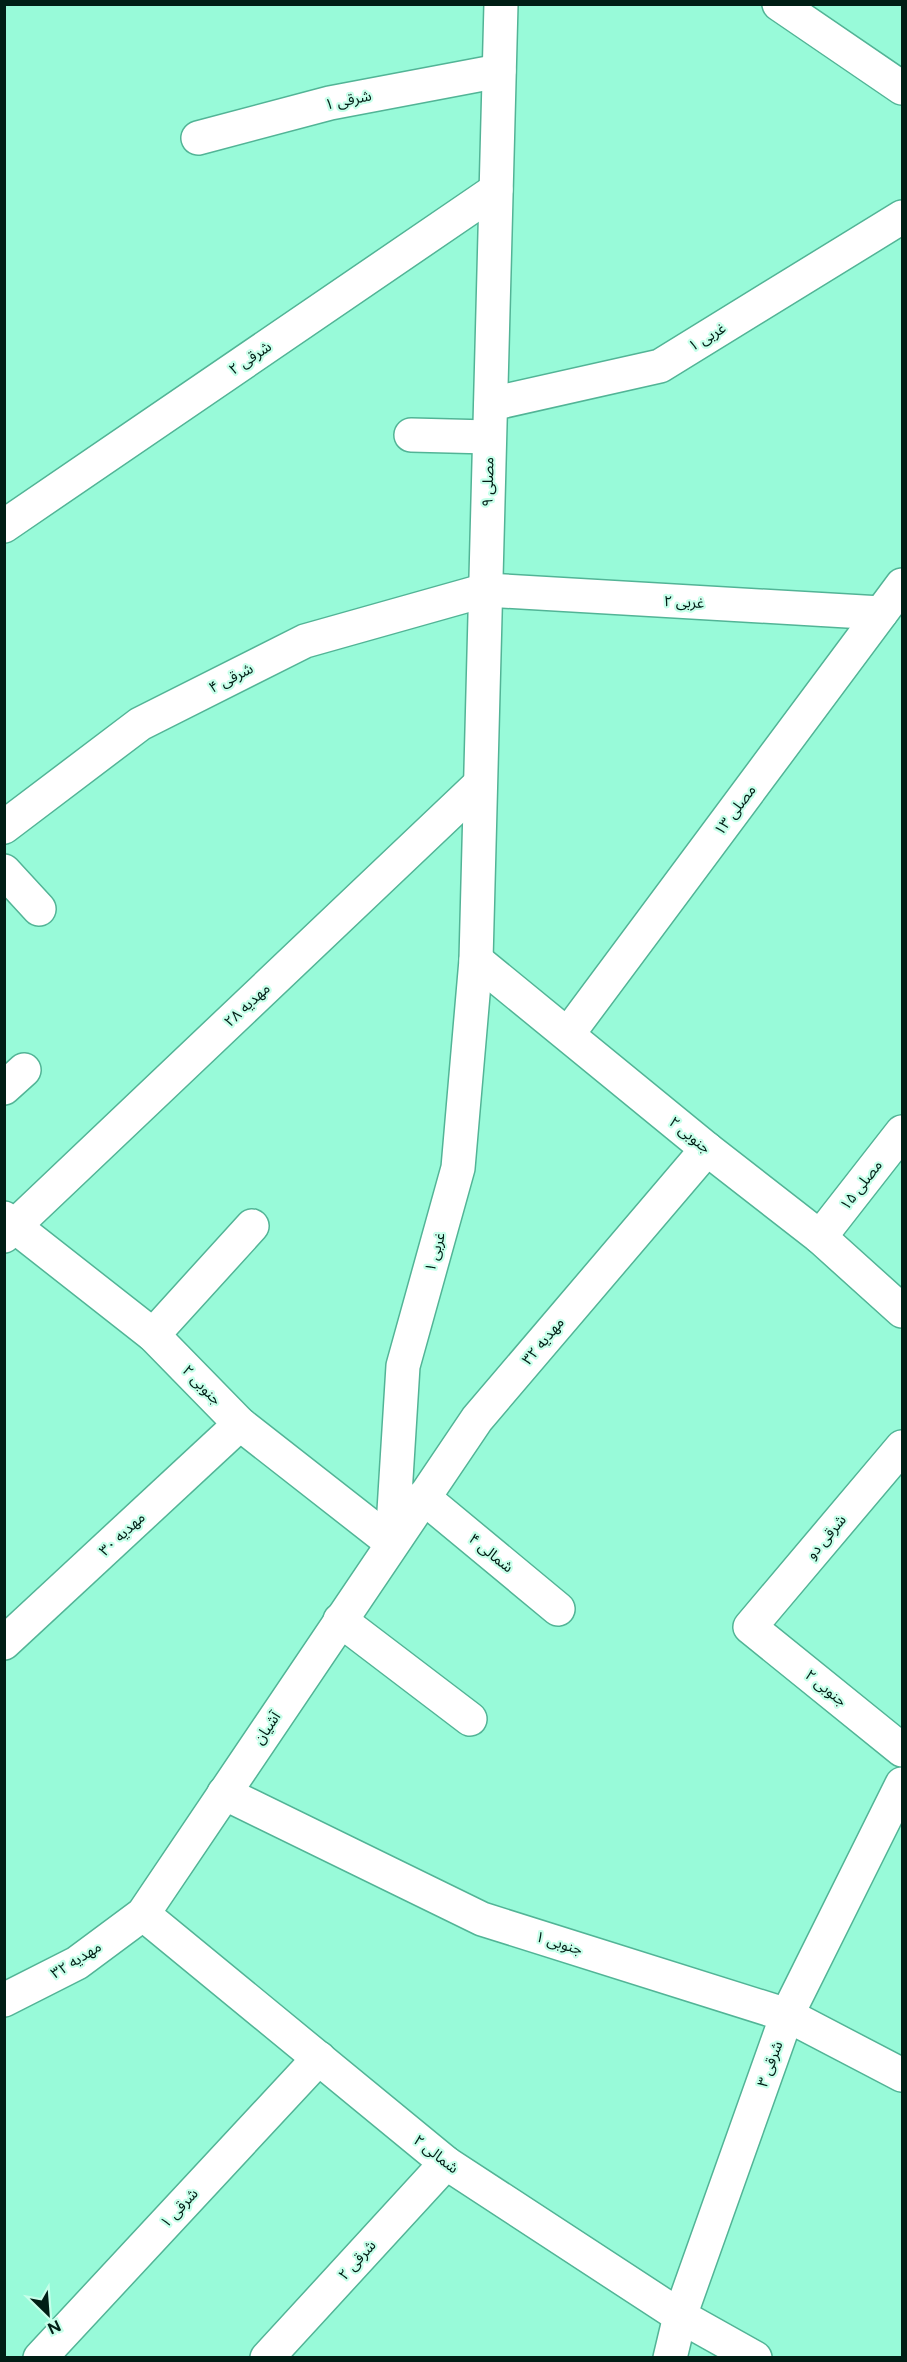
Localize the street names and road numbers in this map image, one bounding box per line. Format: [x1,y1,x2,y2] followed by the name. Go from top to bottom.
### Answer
[323,86,373,114] street label: ۱ شرقی
[685,319,729,355] street label: ۱ غربی
[225,337,275,379] street label: ۲ شرقی
[479,457,497,507] street label: مصلی ۹
[663,592,705,612] street label: ۲ غربی
[206,659,256,697] street label: ۴ شرقی
[710,781,760,839] street label: مصلی ۱۳
[220,979,274,1031] street label: مهدیه ۲۸
[666,1113,715,1157] street label: جنوبی ۲
[836,1156,886,1214] street label: مصلی ۱۵
[421,1230,449,1274] street label: ۱ غربی
[518,1314,568,1368] street label: مهدیه ۳۲
[179,1361,225,1409] street label: ۲ جنوبی
[95,1508,149,1560] street label: مهدیه ۳۰
[802,1511,850,1563] street label: شرقی دو
[465,1530,517,1577] street label: شمالی ۴
[802,1666,851,1710] street label: جنوبی ۲
[250,1708,285,1748] street label: آشیان
[533,1927,585,1959] street label: جنوبی ۱
[47,1937,105,1983] street label: مهدیه ۳۲
[753,2038,787,2089] street label: شرقی ۳
[410,2131,462,2177] street label: شمالی ۲
[156,2184,202,2231] street label: شرقی ۱
[334,2236,380,2284] street label: شرقی ۲

